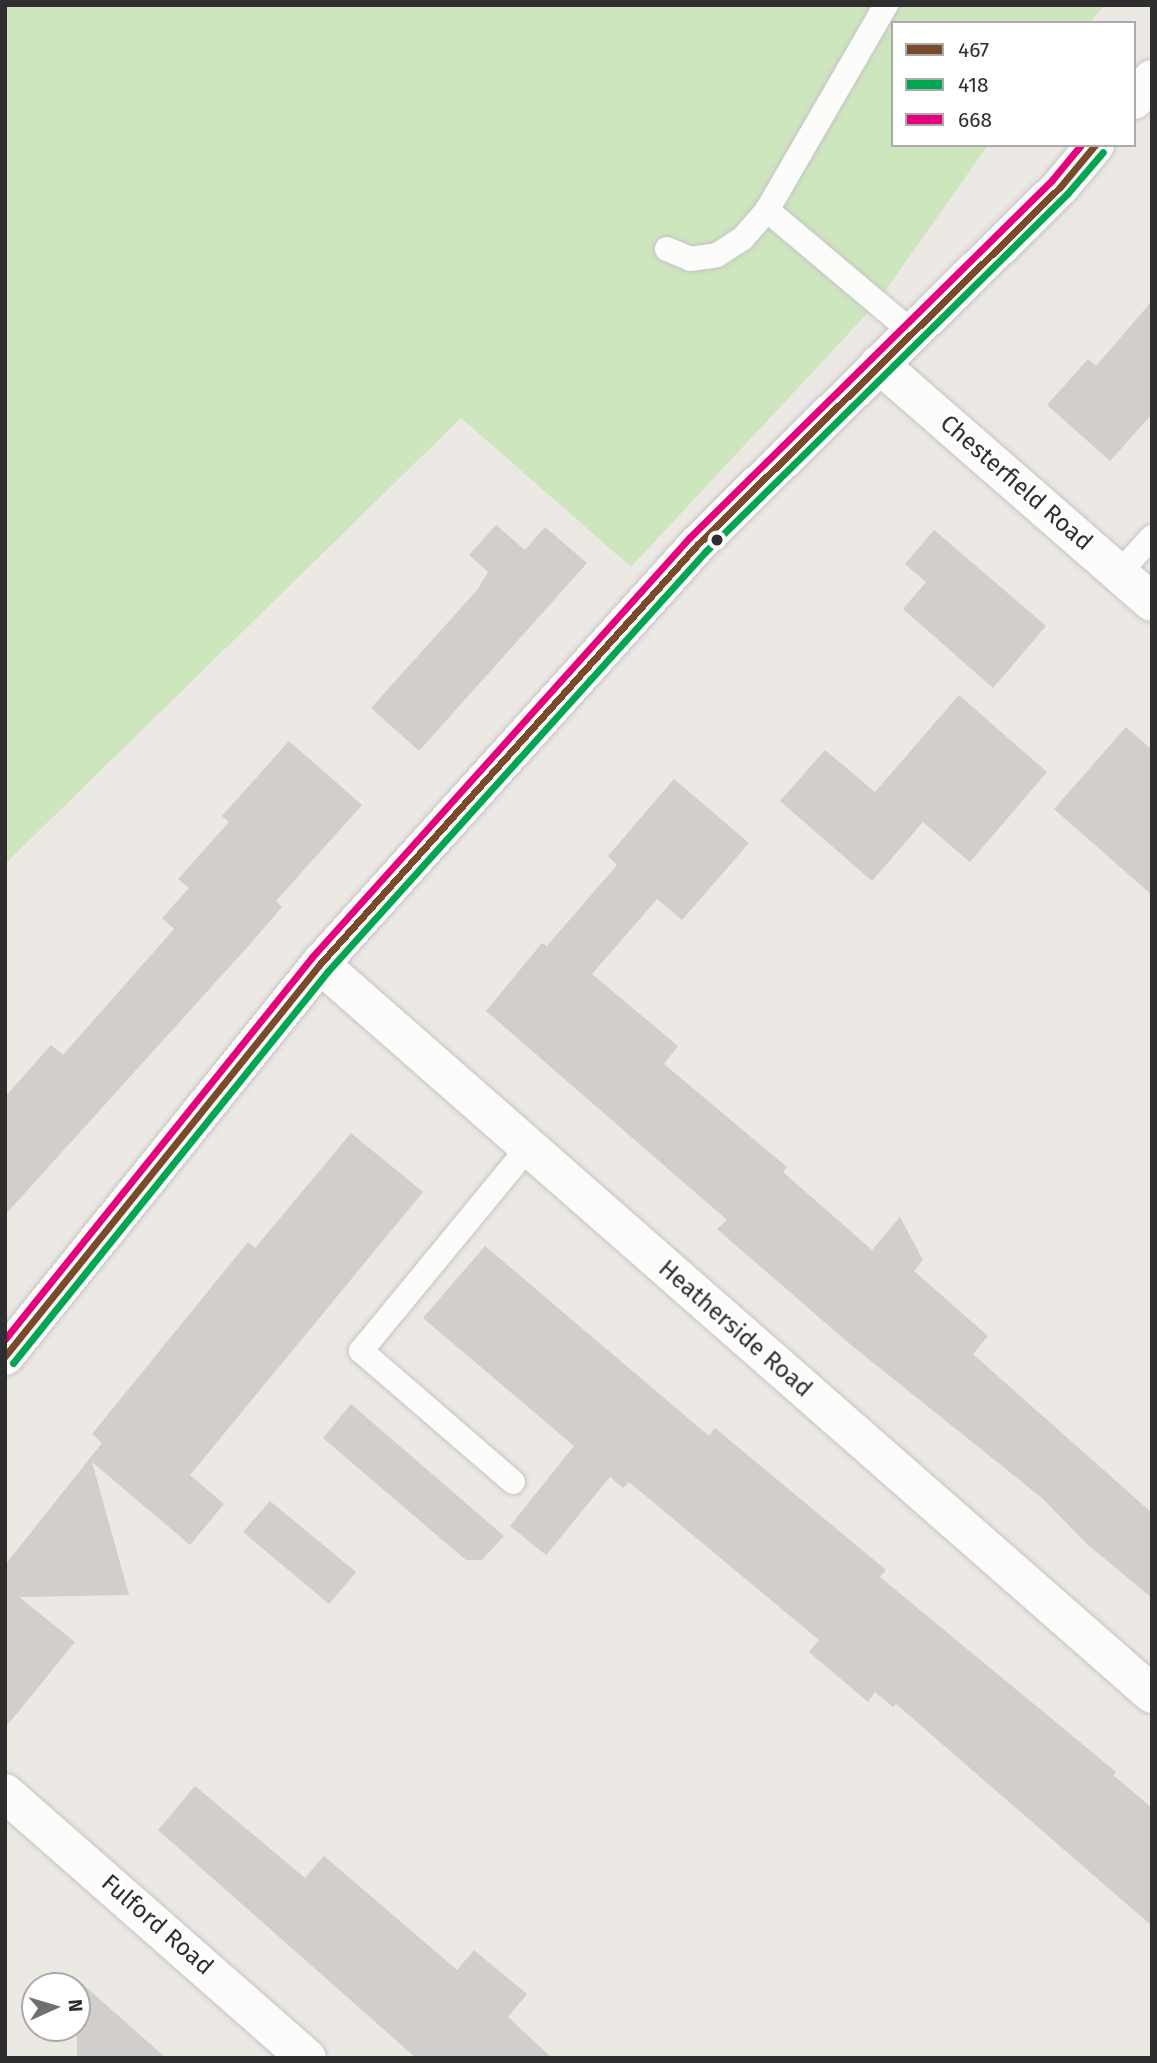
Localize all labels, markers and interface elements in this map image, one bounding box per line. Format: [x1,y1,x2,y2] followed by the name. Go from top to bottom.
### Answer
[891,21,1136,147] legend
[958,37,989,63] text: 467
[958,72,989,98] text: 418
[958,107,992,133] text: 668
[934,409,1098,557] street label: Chesterfield Road
[710,533,724,547] unlabelled marker
[652,1254,818,1404] street label: Heatherside Road
[95,1869,219,1981] street label: Fulford Road
[21,1972,91,2042] north arrow
[64,1999,87,2013] text: N

